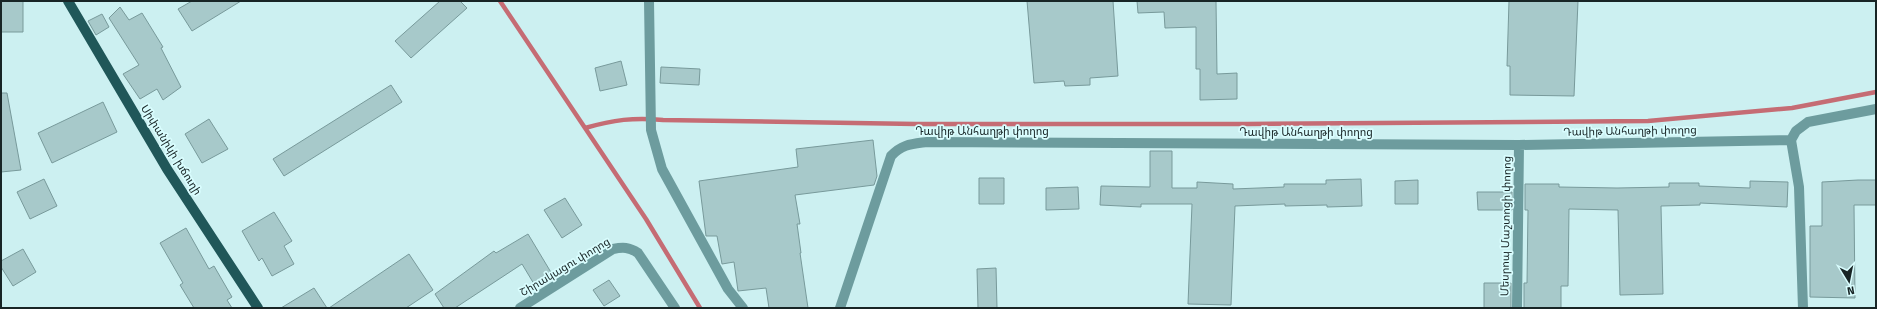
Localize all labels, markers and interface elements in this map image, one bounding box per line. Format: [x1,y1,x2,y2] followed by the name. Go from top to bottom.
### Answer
[138,102,204,198] street label: Սիփանիկի խճուղի
[1563,123,1697,139] street label: Դավիթ Անհաղթի փողոց
[915,125,1049,138] street label: Դավիթ Անհաղթի փողոց
[1239,126,1373,139] street label: Դավիթ Անհաղթի փողոց
[1498,156,1514,296] street label: Մեսրոպ Մաշտոցի փողոց
[518,235,612,299] street label: Շիրակացու փողոց
[1829,261,1869,301] north arrow
[1846,283,1855,297] text: N

